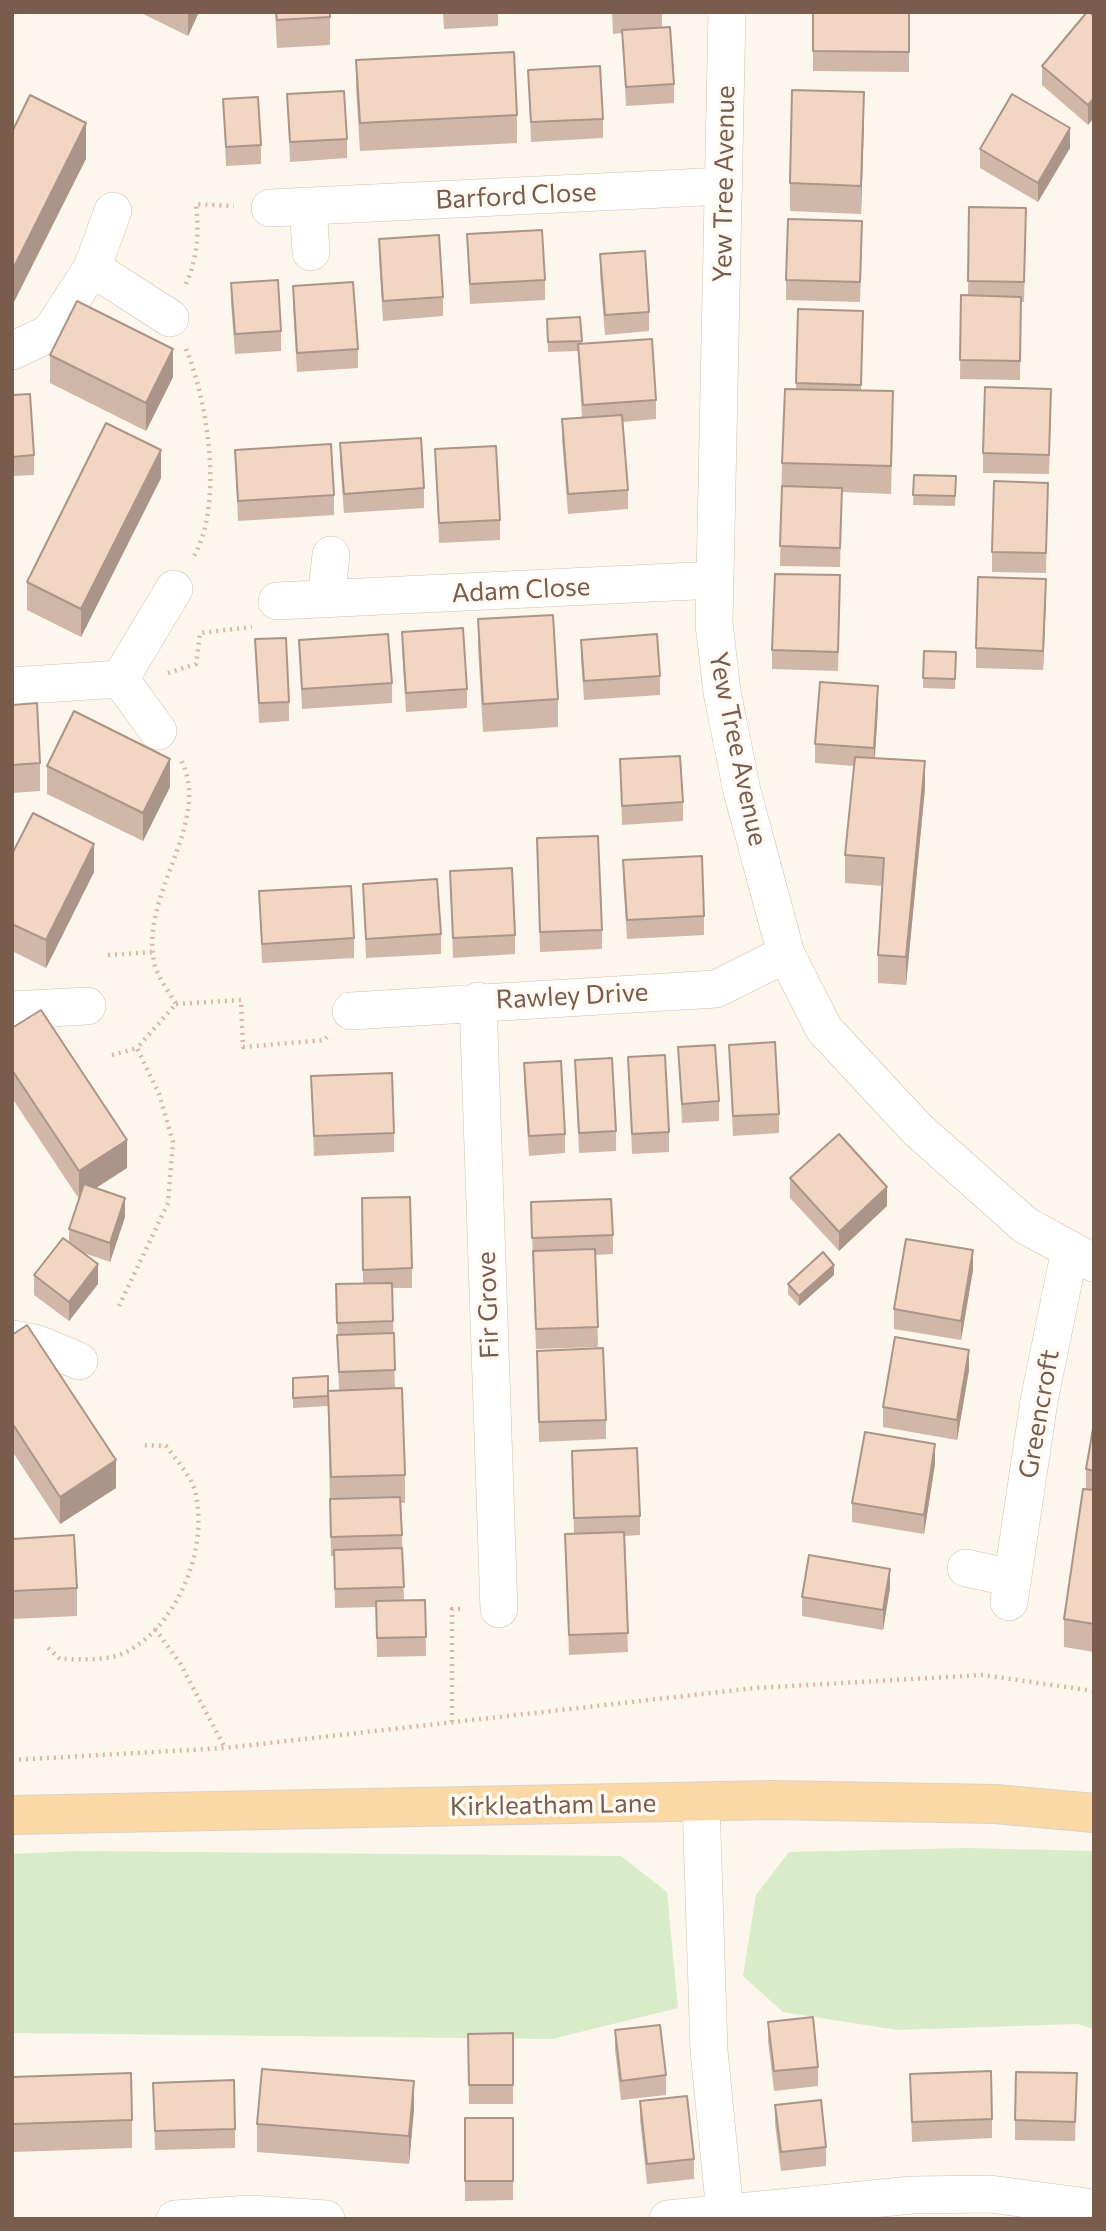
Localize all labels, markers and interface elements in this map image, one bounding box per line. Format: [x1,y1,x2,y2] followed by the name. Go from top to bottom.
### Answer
[707,85,741,283] street label: Yew Tree Avenue
[435,176,597,216] street label: Barford Close
[451,571,591,609] street label: Adam Close
[702,649,774,849] street label: Yew Tree Avenue
[495,976,649,1016] street label: Rawley Drive
[471,1251,505,1359] street label: Fir Grove
[1012,1347,1066,1481] street label: Greencroft
[450,1788,656,1822] street label: Kirkleatham Lane

